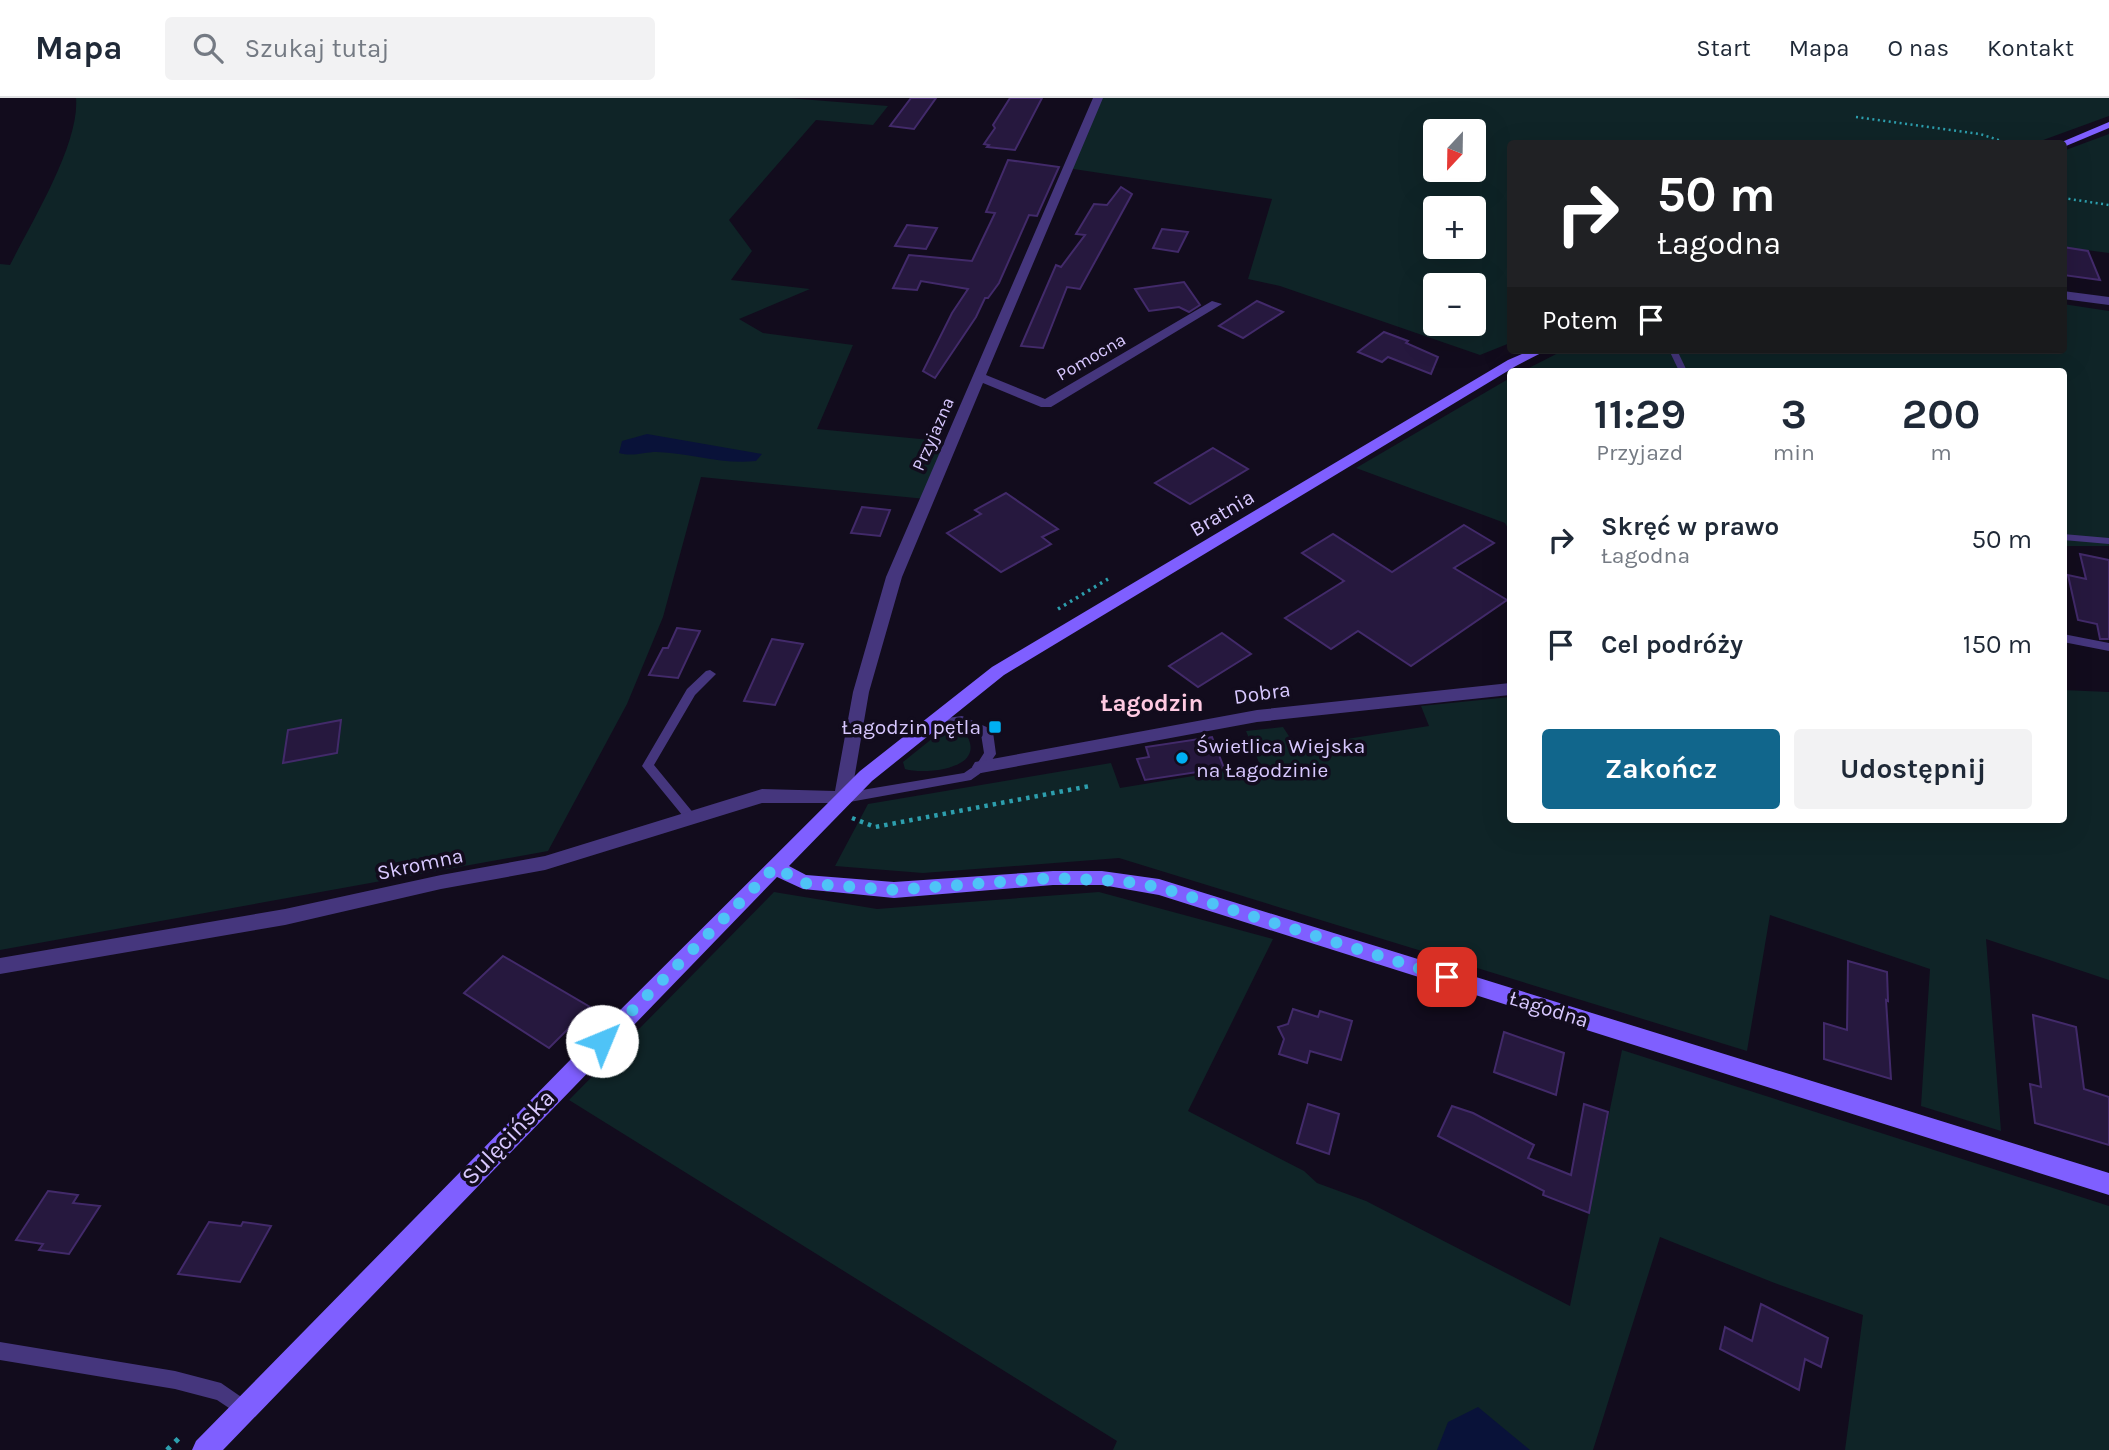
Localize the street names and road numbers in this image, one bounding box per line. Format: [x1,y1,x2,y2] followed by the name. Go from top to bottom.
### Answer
[1052,328,1130,386] street label: Pomocna
[907,394,959,474] street label: Przyjazna
[1186,485,1258,541] street label: Bratnia
[1232,677,1292,709] street label: Dobra
[375,843,465,885] street label: Skromna
[1507,986,1591,1032] street label: Łagodna
[456,1084,560,1190] street label: Sulęcińska

